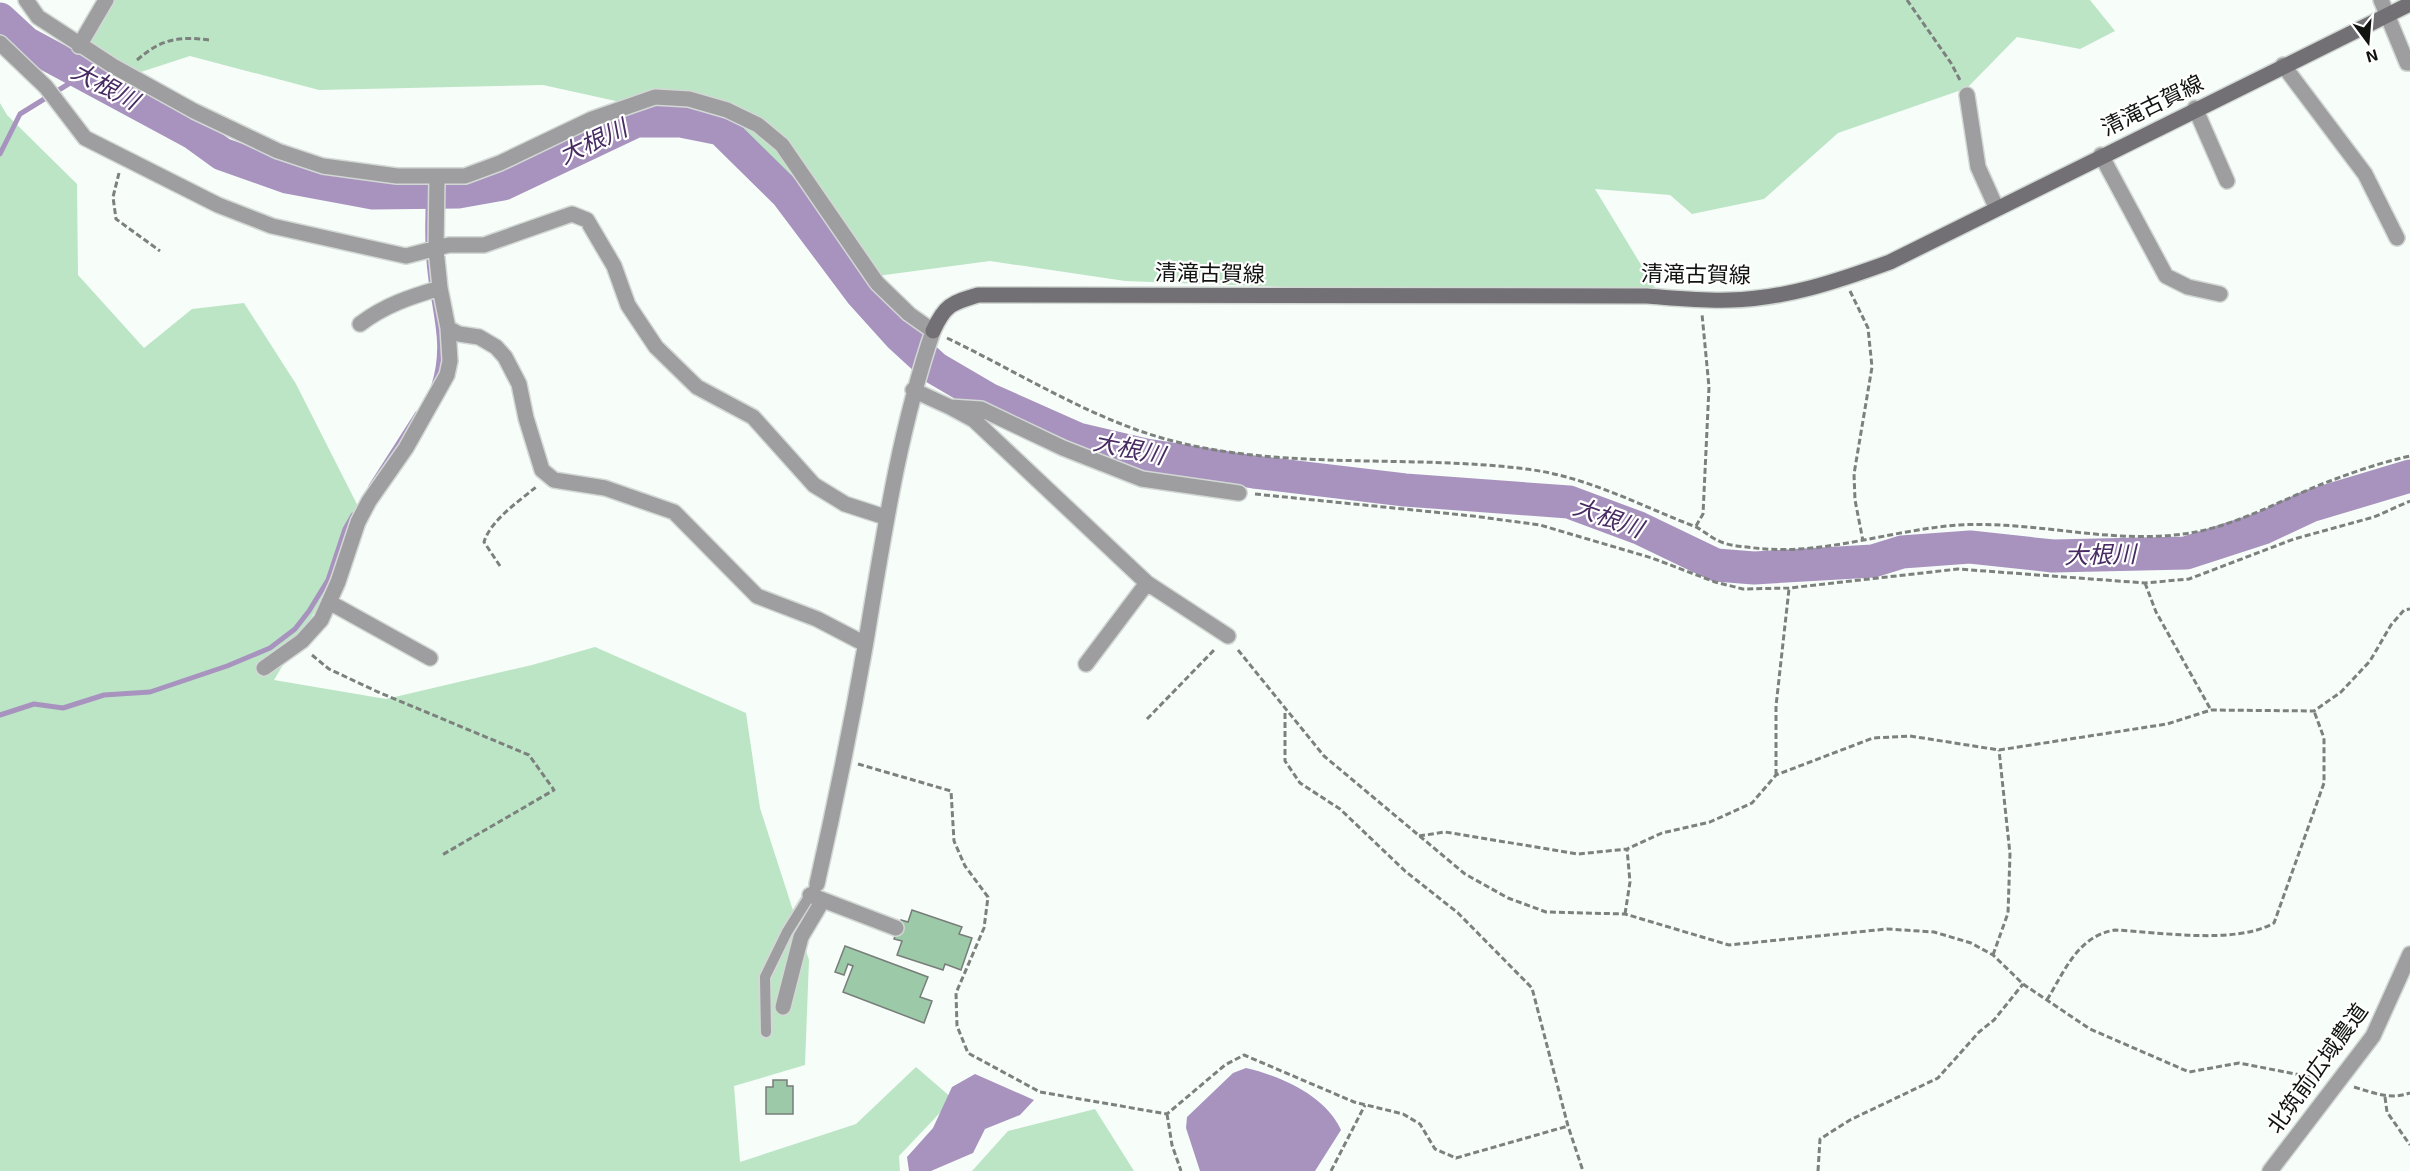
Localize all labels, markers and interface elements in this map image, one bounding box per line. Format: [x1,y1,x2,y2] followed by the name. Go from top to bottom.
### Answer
[2338,12,2398,72] north arrow
[2364,46,2380,68] text: N
[67,55,147,116] water label: 大根川
[2096,68,2207,140] street label: 清滝古賀線
[554,111,634,169] water label: 大根川
[1155,258,1265,286] street label: 清滝古賀線
[1641,259,1751,287] street label: 清滝古賀線
[1091,426,1170,470] water label: 大根川
[1570,491,1650,544] water label: 大根川
[2064,538,2139,569] water label: 大根川
[2260,997,2372,1137] street label: 北筑前広域農道

